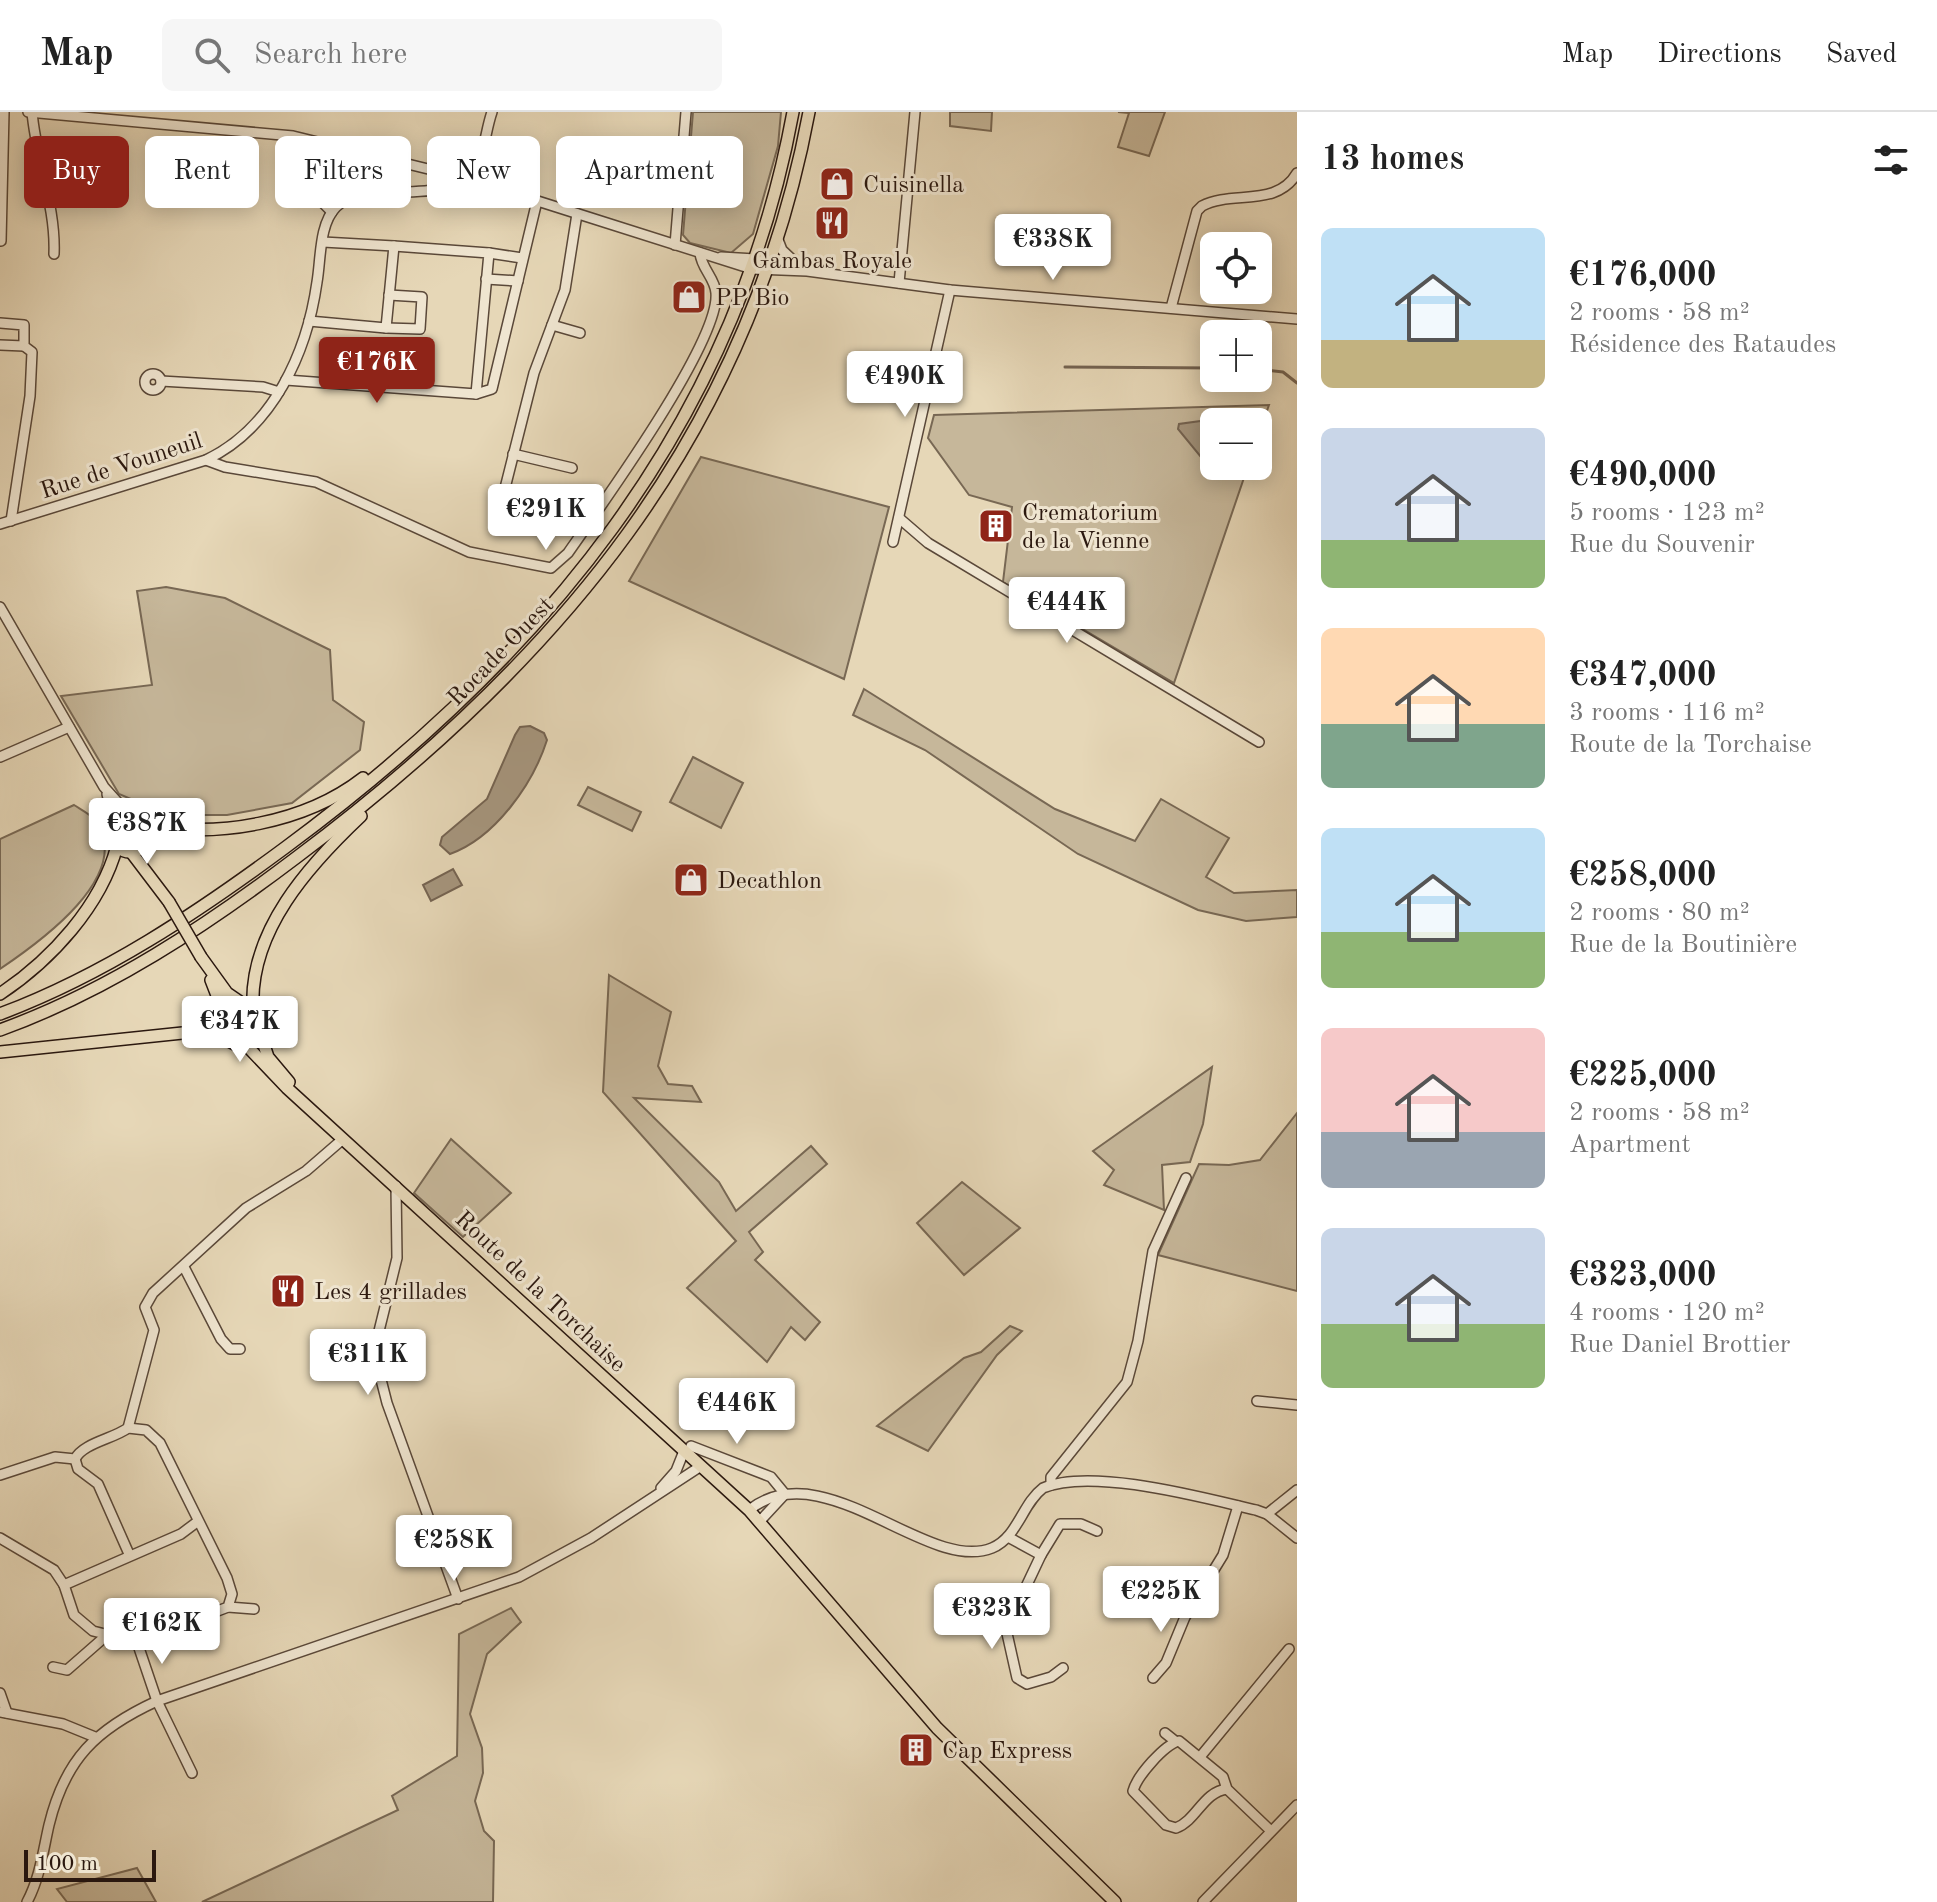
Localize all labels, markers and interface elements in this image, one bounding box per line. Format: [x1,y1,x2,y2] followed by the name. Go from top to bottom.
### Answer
[162,19,722,91] search box
[190,33,234,77] icon: search
[40,36,114,74] text: Map
[254,40,407,70] text: Search here
[1561,41,1613,69] text: Map
[1657,41,1782,69] text: Directions
[1826,41,1897,69] text: Saved
[24,136,129,208] chip: Buy
[145,136,259,208] chip: Rent
[275,136,411,208] chip: Filters
[427,136,540,208] chip: New
[556,136,743,208] chip: Apartment
[1869,138,1913,182] icon: filters
[1321,143,1464,177] text: 13 homes
[818,165,856,203] shop icon: Cuisinella
[863,174,964,198] place label: Cuisinella
[813,204,851,242] restaurant icon: Gambas Royale
[997,214,1109,282] pin: €338K
[1013,227,1093,253] text: €338K
[1200,232,1272,480] map controls
[1200,232,1272,304] button: locate
[752,250,912,274] place label: Gambas Royale
[1569,259,1717,293] text: €176,000
[1385,260,1481,356] icon: home
[670,278,708,316] shop icon: PP Bio
[715,287,789,311] place label: PP Bio
[1569,300,1750,326] text: 2 rooms · 58 m²
[1200,320,1272,392] button: +
[1569,332,1836,358] text: Résidence des Rataudes
[321,337,433,405] pin: €176K
[337,350,417,376] text: €176K
[849,351,961,419] pin: €490K
[865,364,945,390] text: €490K
[1200,408,1272,480] button: −
[38,429,206,504] street label: Rue de Vouneuil
[1569,459,1717,493] text: €490,000
[1385,460,1481,556] icon: home
[490,484,602,552] pin: €291K
[506,497,586,523] text: €291K
[1569,500,1765,526] text: 5 rooms · 123 m²
[1022,502,1158,554] place label: Crematorium de la Vienne
[977,507,1015,545] building icon: Crematorium de la Vienne
[1569,532,1755,558] text: Rue du Souvenir
[1011,577,1123,645] pin: €444K
[1027,590,1107,616] text: €444K
[444,593,559,712] street label: Rocade Ouest
[1569,659,1717,693] text: €347,000
[1385,660,1481,756] icon: home
[1569,700,1765,726] text: 3 rooms · 116 m²
[1569,732,1812,758] text: Route de la Torchaise
[91,798,203,866] pin: €387K
[107,811,187,837] text: €387K
[1569,859,1717,893] text: €258,000
[1385,860,1481,956] icon: home
[672,861,710,899] shop icon: Decathlon
[717,870,822,894] place label: Decathlon
[1569,900,1750,926] text: 2 rooms · 80 m²
[1569,932,1797,958] text: Rue de la Boutinière
[184,996,296,1064] pin: €347K
[200,1009,280,1035] text: €347K
[1569,1059,1717,1093] text: €225,000
[1385,1060,1481,1156] icon: home
[1569,1100,1750,1126] text: 2 rooms · 58 m²
[1569,1132,1691,1158] text: Apartment
[450,1207,630,1378] street label: Route de la Torchaise
[1569,1259,1717,1293] text: €323,000
[1385,1260,1481,1356] icon: home
[269,1272,307,1310] restaurant icon: Les 4 grillades
[314,1281,467,1305] place label: Les 4 grillades
[1569,1300,1765,1326] text: 4 rooms · 120 m²
[312,1329,424,1397] pin: €311K
[1569,1332,1791,1358] text: Rue Daniel Brottier
[328,1342,408,1368] text: €311K
[681,1378,793,1446] pin: €446K
[697,1391,777,1417] text: €446K
[398,1515,510,1583] pin: €258K
[414,1528,494,1554] text: €258K
[1105,1566,1217,1634] pin: €225K
[1121,1579,1201,1605] text: €225K
[936,1583,1048,1651] pin: €323K
[952,1596,1032,1622] text: €323K
[106,1598,218,1666] pin: €162K
[122,1611,202,1637] text: €162K
[897,1731,935,1769] building icon: Cap Express
[942,1740,1072,1764] place label: Cap Express
[24,1846,156,1882] scale bar
[36,1853,98,1875] text: 100 m

